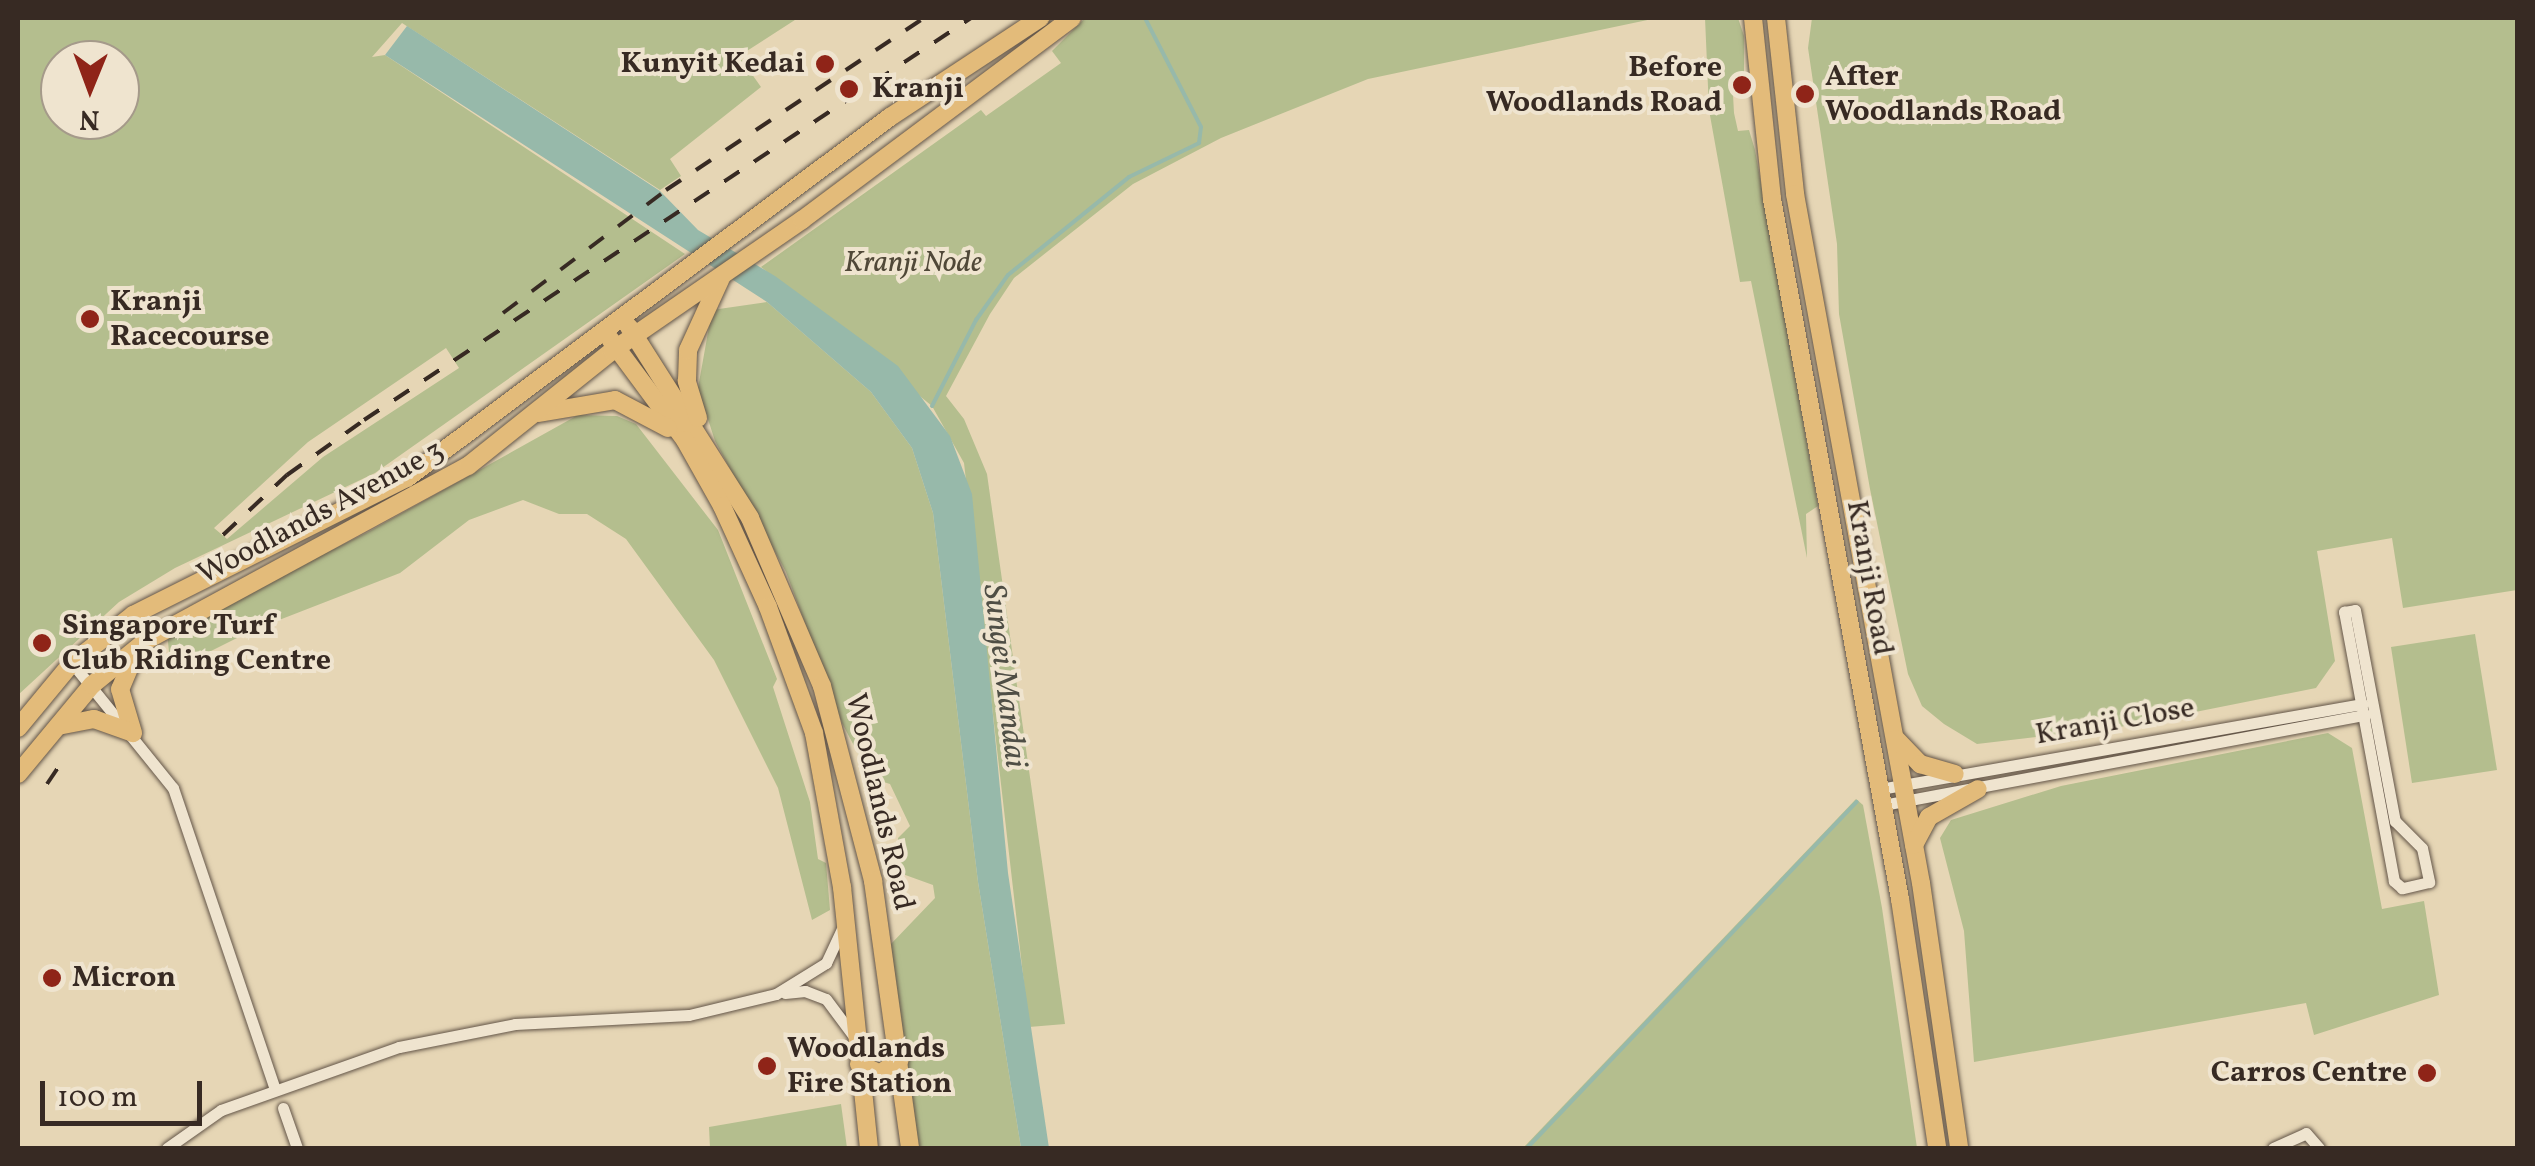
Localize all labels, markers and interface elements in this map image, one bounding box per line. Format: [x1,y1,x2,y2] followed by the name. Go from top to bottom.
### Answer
[40,40,140,140] north arrow
[621,46,805,82] place label: Kunyit Kedai
[1486,50,1722,120] place label: Before Woodlands Road
[814,53,836,75] marker: Kunyit Kedai
[1825,59,2061,130] place label: After Woodlands Road
[872,71,964,107] place label: Kranji
[1731,74,1753,96] marker: Before Woodlands Road
[836,76,862,102] marker: Kranji
[1794,83,1816,105] marker: After Woodlands Road
[79,99,100,138] text: N
[844,245,982,281] park label: Kranji Node
[110,284,270,354] place label: Kranji Racecourse
[79,308,101,330] marker: Kranji Racecourse
[192,433,450,593] street label: Woodlands Avenue 3
[1838,498,1900,658] street label: Kranji Road
[973,582,1033,770] water label: Sungei Mandai
[62,608,331,678] place label: Singapore Turf Club Riding Centre
[31,632,53,654] marker: Singapore Turf Club Riding Centre
[837,690,921,914] street label: Woodlands Road
[2033,690,2197,754] street label: Kranji Close
[72,960,176,996] place label: Micron
[41,967,63,989] marker: Micron
[787,1031,952,1102] place label: Woodlands Fire Station
[756,1055,778,1077] marker: Woodlands Fire Station
[2211,1055,2407,1091] place label: Carros Centre
[45,1061,208,1123] scale bar
[2416,1062,2438,1084] marker: Carros Centre
[57,1077,138,1119] text: 100 m

